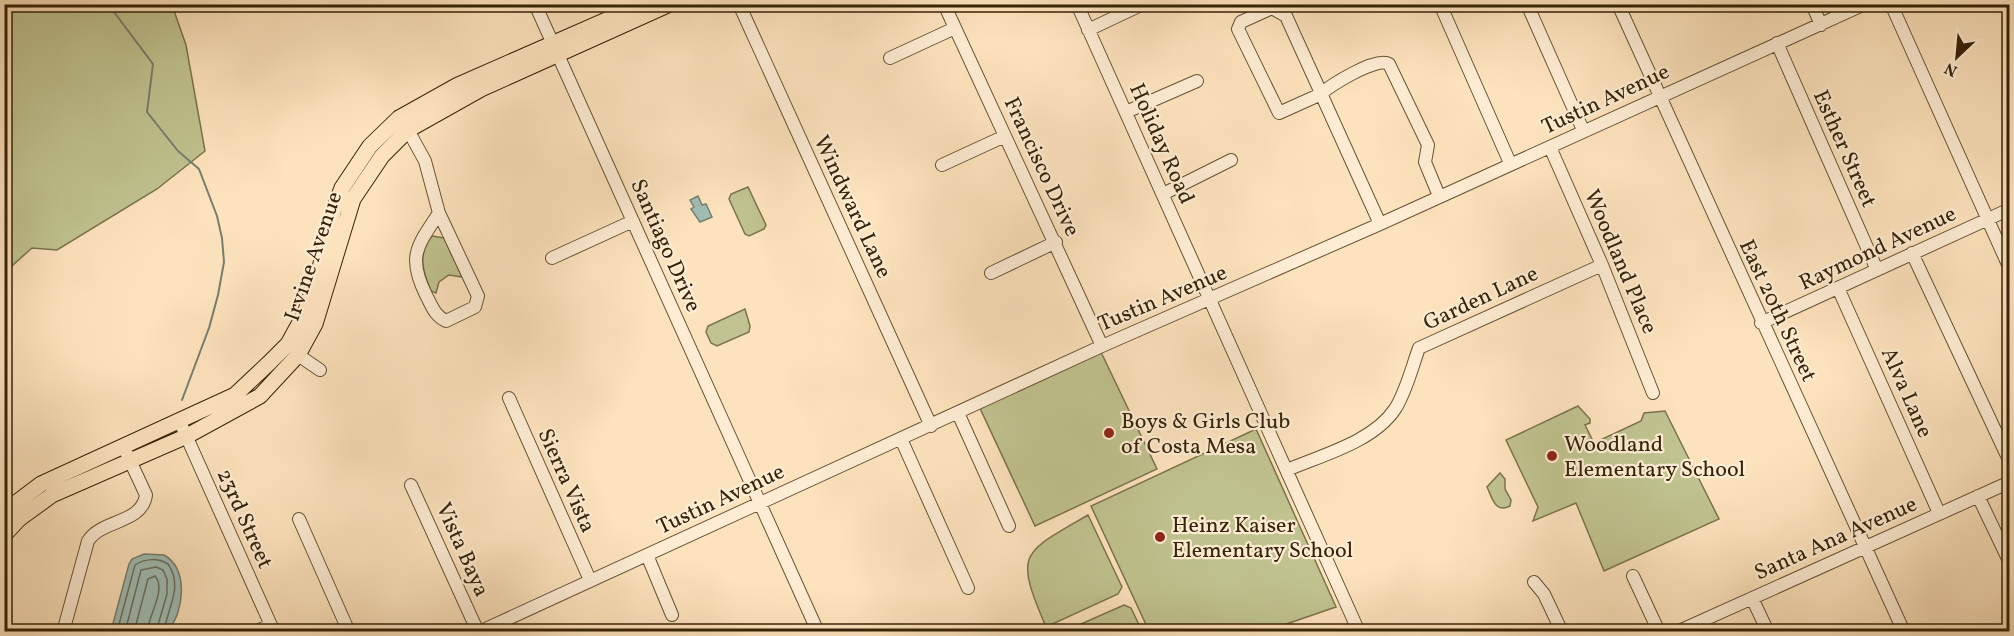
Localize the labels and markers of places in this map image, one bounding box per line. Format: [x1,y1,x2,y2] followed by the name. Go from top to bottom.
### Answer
[1121,407,1290,463] place label: Boys & Girls Club of Costa Mesa
[1102,426,1116,440] marker: Boys & Girls Club of Costa Mesa
[1564,430,1745,486] place label: Woodland Elementary School
[1545,449,1559,463] marker: Woodland Elementary School
[1172,511,1353,567] place label: Heinz Kaiser Elementary School
[1153,530,1167,544] marker: Heinz Kaiser Elementary School

